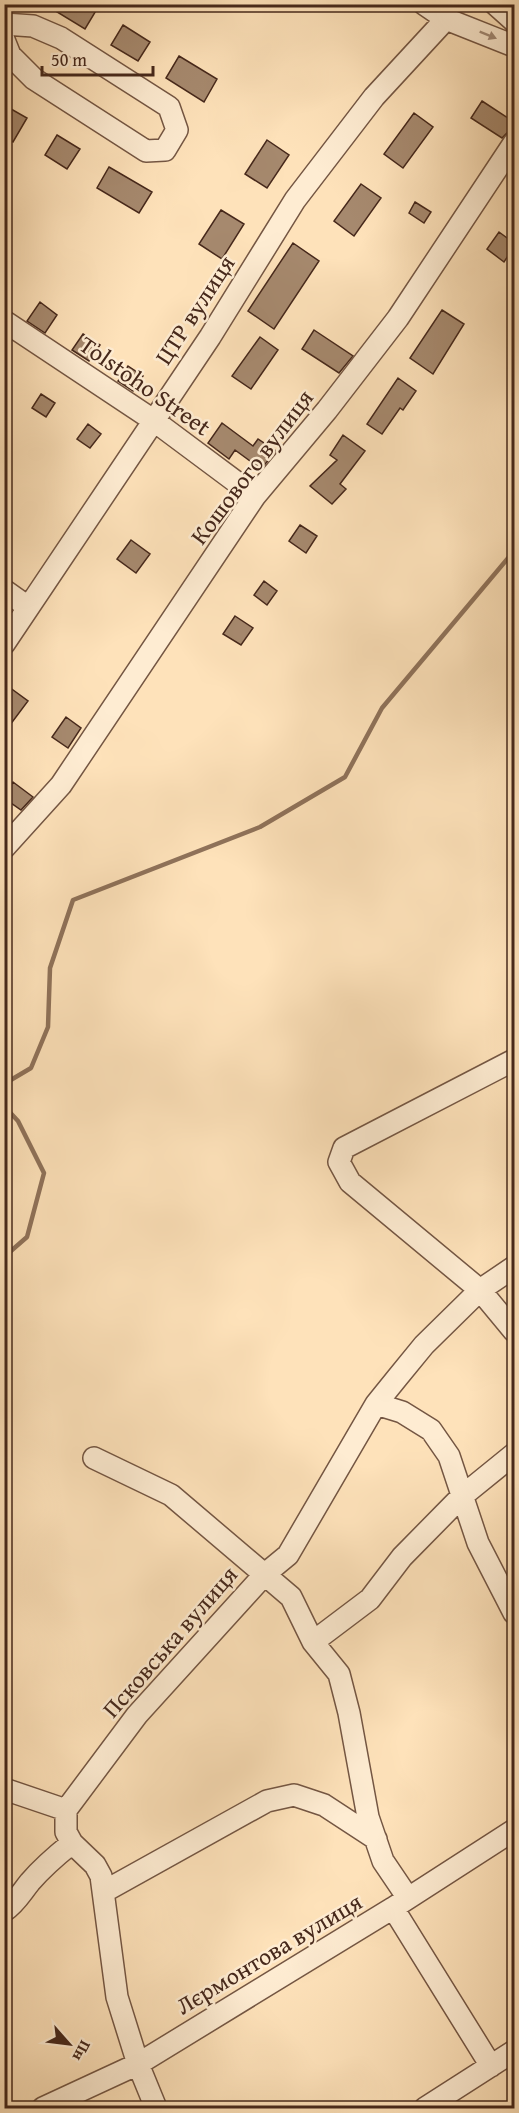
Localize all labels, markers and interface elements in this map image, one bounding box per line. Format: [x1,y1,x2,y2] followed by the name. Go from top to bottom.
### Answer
[479,30,497,40] one-way arrow
[42,39,153,77] scale bar
[51,46,87,73] text: 50 m
[146,248,243,371] street label: ЦТР вулиця
[72,327,219,444] street label: Tolstoho Street
[182,382,322,552] street label: Кошового вулиця
[94,1558,246,1725] street label: Псковська вулиця
[169,1884,368,2023] street label: Лєрмонтова вулиця
[39,2014,99,2074] north arrow
[67,2036,98,2066] text: Пн

